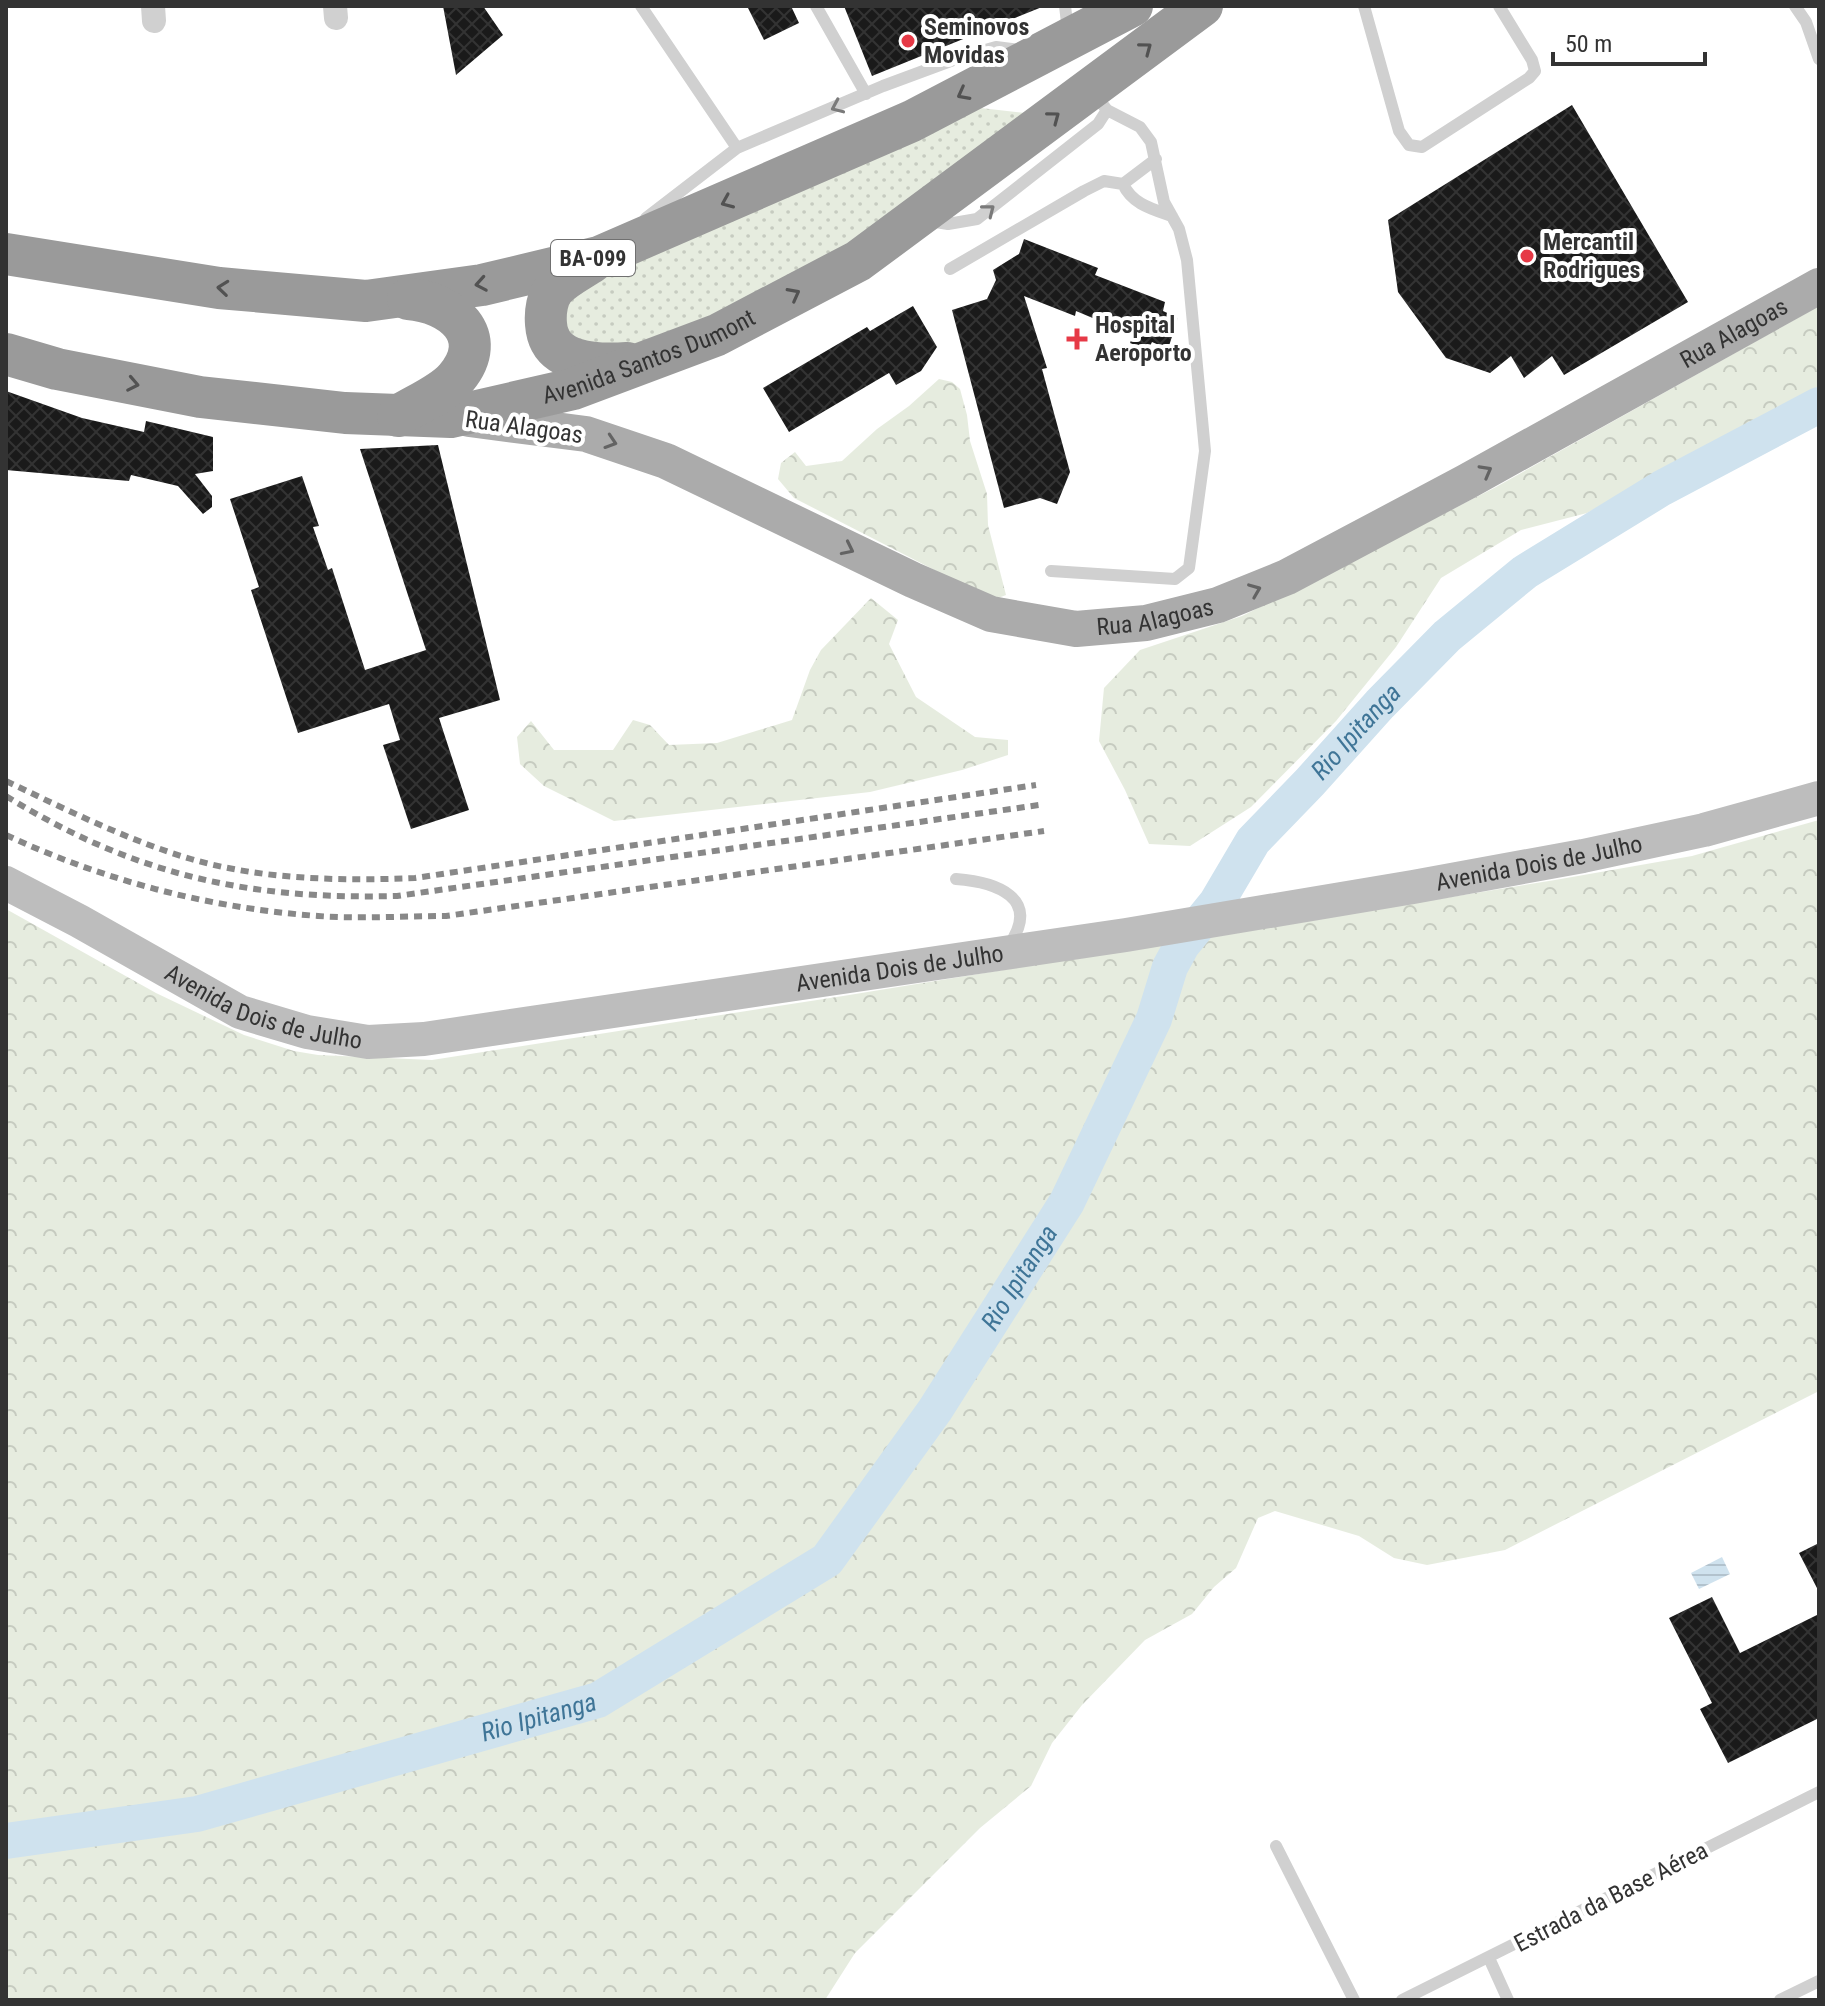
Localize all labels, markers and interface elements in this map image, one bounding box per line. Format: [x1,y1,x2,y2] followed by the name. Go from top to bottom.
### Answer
[924,13,1029,69] place label: Seminovos Movidas
[1553,16,1705,66] scale bar
[1565,30,1612,58] text: 50 m
[899,32,917,50] marker: Seminovos Movidas
[1138,43,1152,57] one-way arrow
[957,85,972,100] one-way arrow
[830,97,845,113] one-way arrow
[1045,112,1060,127] one-way arrow
[720,192,735,208] one-way arrow
[980,206,995,220] one-way arrow
[1543,228,1640,284] place label: Mercantil Rodrigues
[551,240,635,276] road number: BA-099
[1518,247,1536,265] marker: Mercantil Rodrigues
[475,275,488,292] one-way arrow
[216,280,229,297] one-way arrow
[785,289,800,304] one-way arrow
[1675,292,1793,374] street label: Rua Alagoas
[540,303,760,410] street label: Avenida Santos Dumont
[1095,311,1192,367] place label: Hospital Aeroporto
[1066,328,1088,350] marker: Hospital Aeroporto
[127,375,140,392] one-way arrow
[463,405,585,449] street label: Rua Alagoas
[603,433,617,449] one-way arrow
[1477,465,1492,481] one-way arrow
[839,539,854,554] one-way arrow
[1247,583,1261,599] one-way arrow
[1095,593,1216,641] street label: Rua Alagoas
[1305,677,1407,785] water label: Rio Ipitanga
[1434,830,1645,897] street label: Avenida Dois de Julho
[794,939,1005,998] street label: Avenida Dois de Julho
[160,958,364,1055] street label: Avenida Dois de Julho
[975,1219,1064,1336] water label: Rio Ipitanga
[477,1686,600,1748] water label: Rio Ipitanga
[1510,1836,1712,1958] street label: Estrada da Base Aérea

